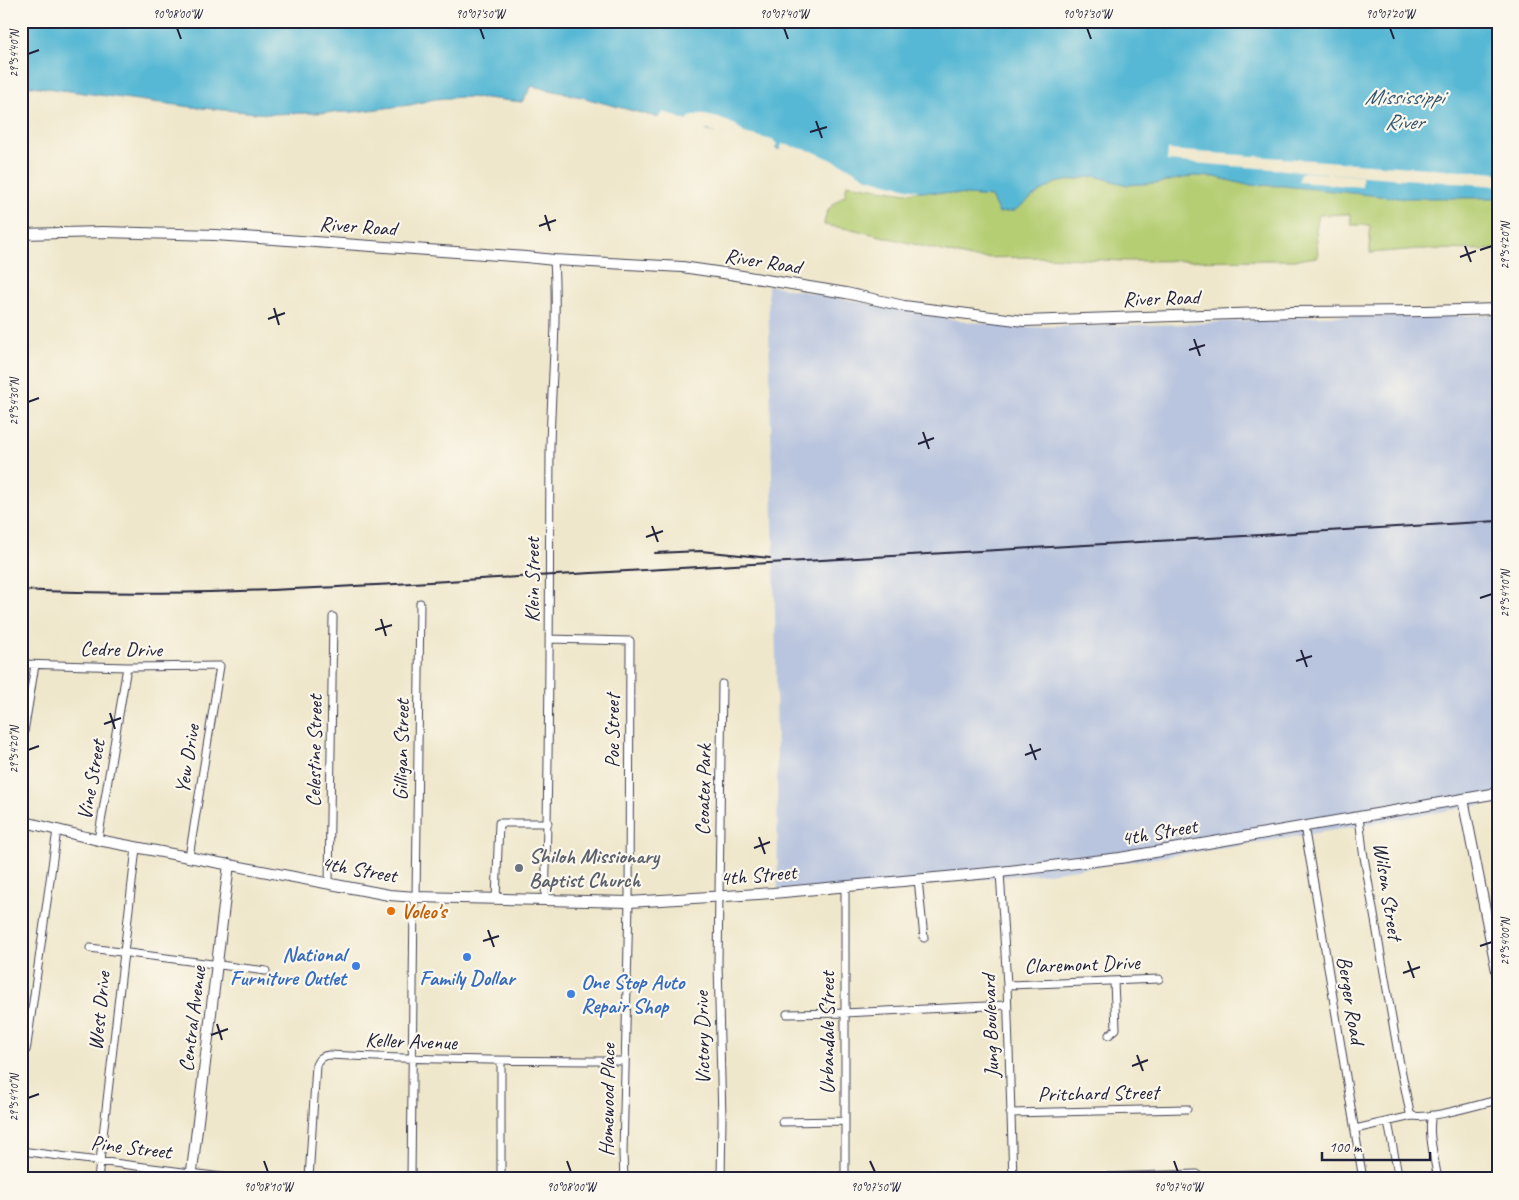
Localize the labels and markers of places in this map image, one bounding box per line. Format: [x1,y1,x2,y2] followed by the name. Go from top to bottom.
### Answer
[529,843,661,893] place label: Shiloh Missionary Baptist Church
[513,862,525,874] marker: Shiloh Missionary Baptist Church
[401,898,449,924] place label: Voleo's
[385,905,397,917] marker: Voleo's
[230,941,350,991] place label: National Furniture Outlet
[461,951,473,963] marker: Family Dollar
[350,960,362,972] marker: National Furniture Outlet
[420,965,517,991] place label: Family Dollar
[581,969,686,1019] place label: One Stop Auto Repair Shop
[565,988,577,1000] marker: One Stop Auto Repair Shop

